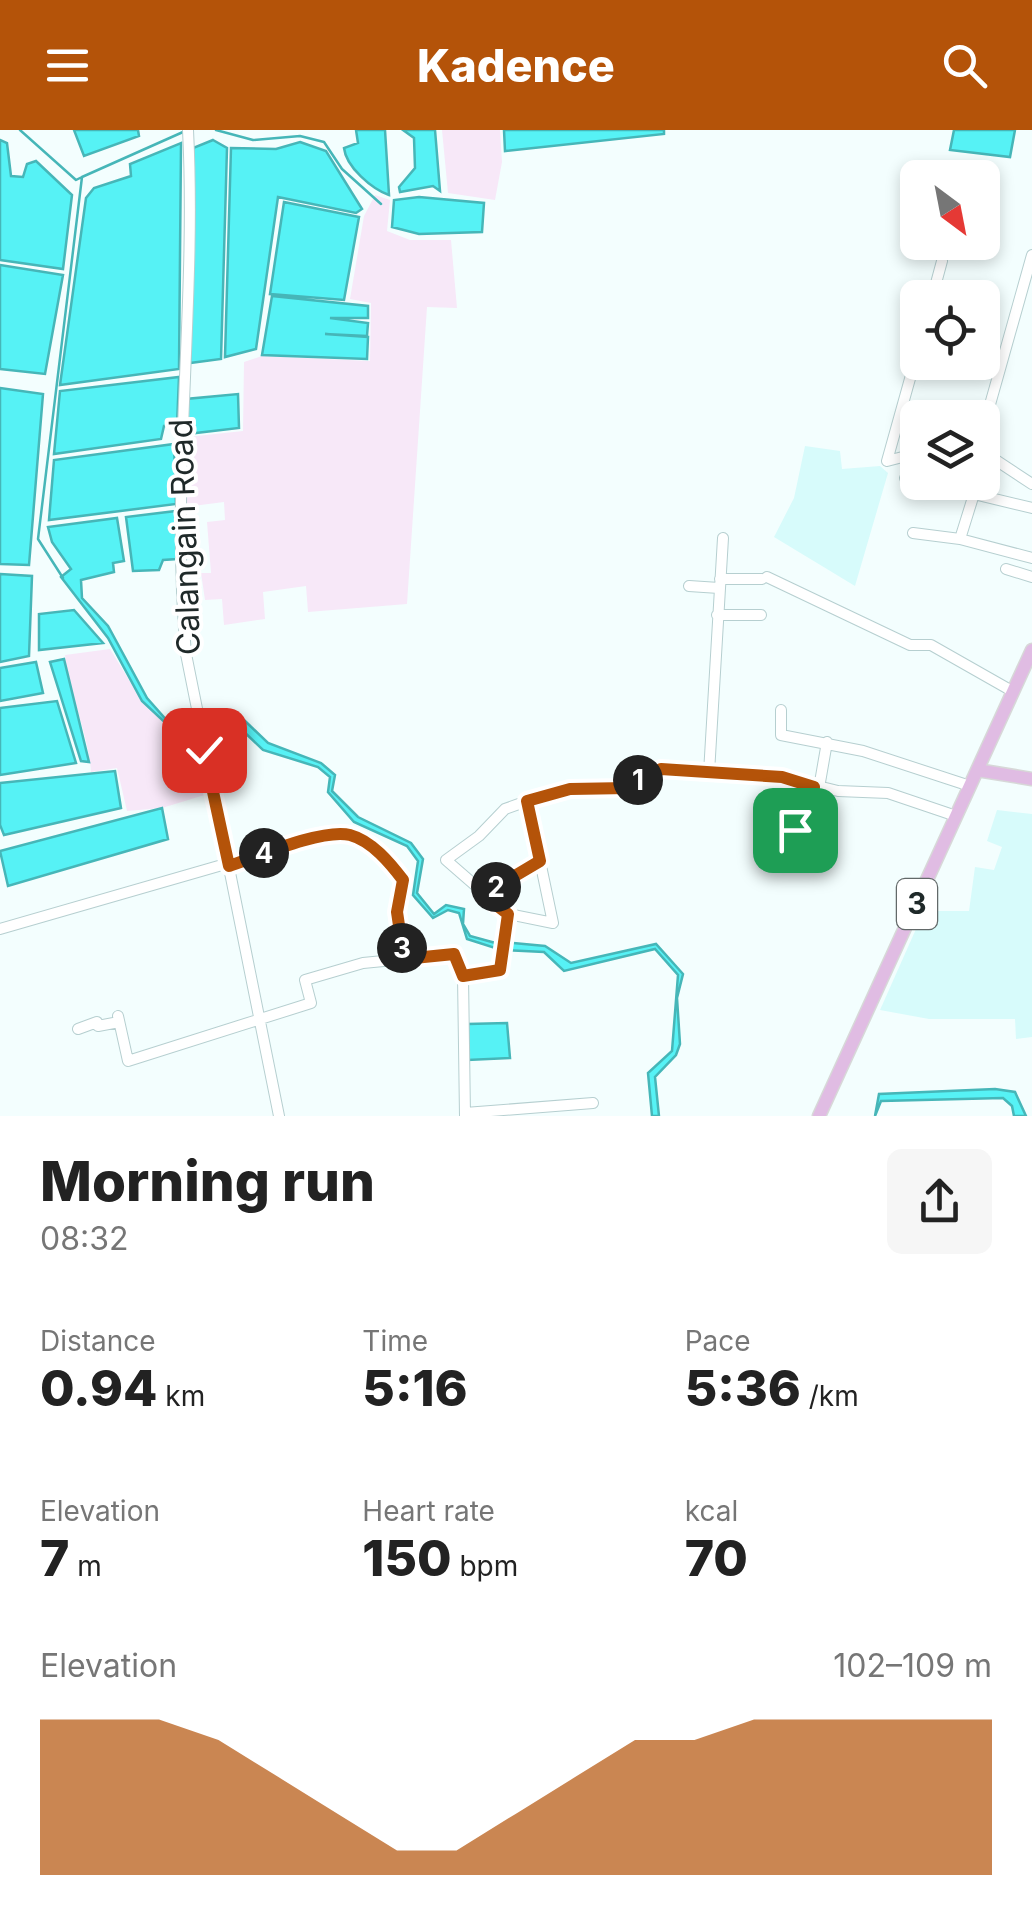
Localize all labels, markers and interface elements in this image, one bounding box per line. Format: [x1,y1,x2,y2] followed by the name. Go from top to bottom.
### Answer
[40,38,95,93] icon: menu
[417,38,615,93] text: Kadence
[937,38,992,93] icon: search
[900,160,1000,260] north arrow
[900,160,1000,500] map controls
[900,280,1000,380] button: locate
[900,400,1000,500] button: layers
[161,418,208,656] street label: Calangain Road
[162,708,247,793] pin
[177,723,232,778] icon: check
[613,755,663,805] pin: 1
[632,763,644,797] text: 1
[753,788,838,873] pin
[768,803,823,858] icon: arrive
[239,828,289,878] pin: 4
[255,836,273,870] text: 4
[471,862,521,912] pin: 2
[487,870,505,904] text: 2
[897,879,937,929] road number: 3
[377,923,427,973] pin: 3
[393,931,411,965] text: 3
[40,1148,375,1214] text: Morning run
[887,1149,992,1254] button: share
[40,1219,128,1258] text: 08:32
[40,1324,156,1358] text: Distance
[362,1324,428,1358] text: Time
[685,1324,751,1358] text: Pace
[40,1358,157,1418] text: 0.94
[362,1358,468,1418] text: 5:16
[685,1358,801,1418] text: 5:36
[157,1379,205,1413] text: km
[801,1379,859,1413] text: /km
[40,1494,160,1528] text: Elevation
[362,1494,495,1528] text: Heart rate
[685,1494,738,1528] text: kcal
[40,1528,69,1588] text: 7
[362,1528,452,1588] text: 150
[685,1528,748,1588] text: 70
[69,1549,102,1583] text: m
[452,1549,518,1583] text: bpm
[40,1646,177,1685] text: Elevation
[833,1646,992,1685] text: 102–109 m

